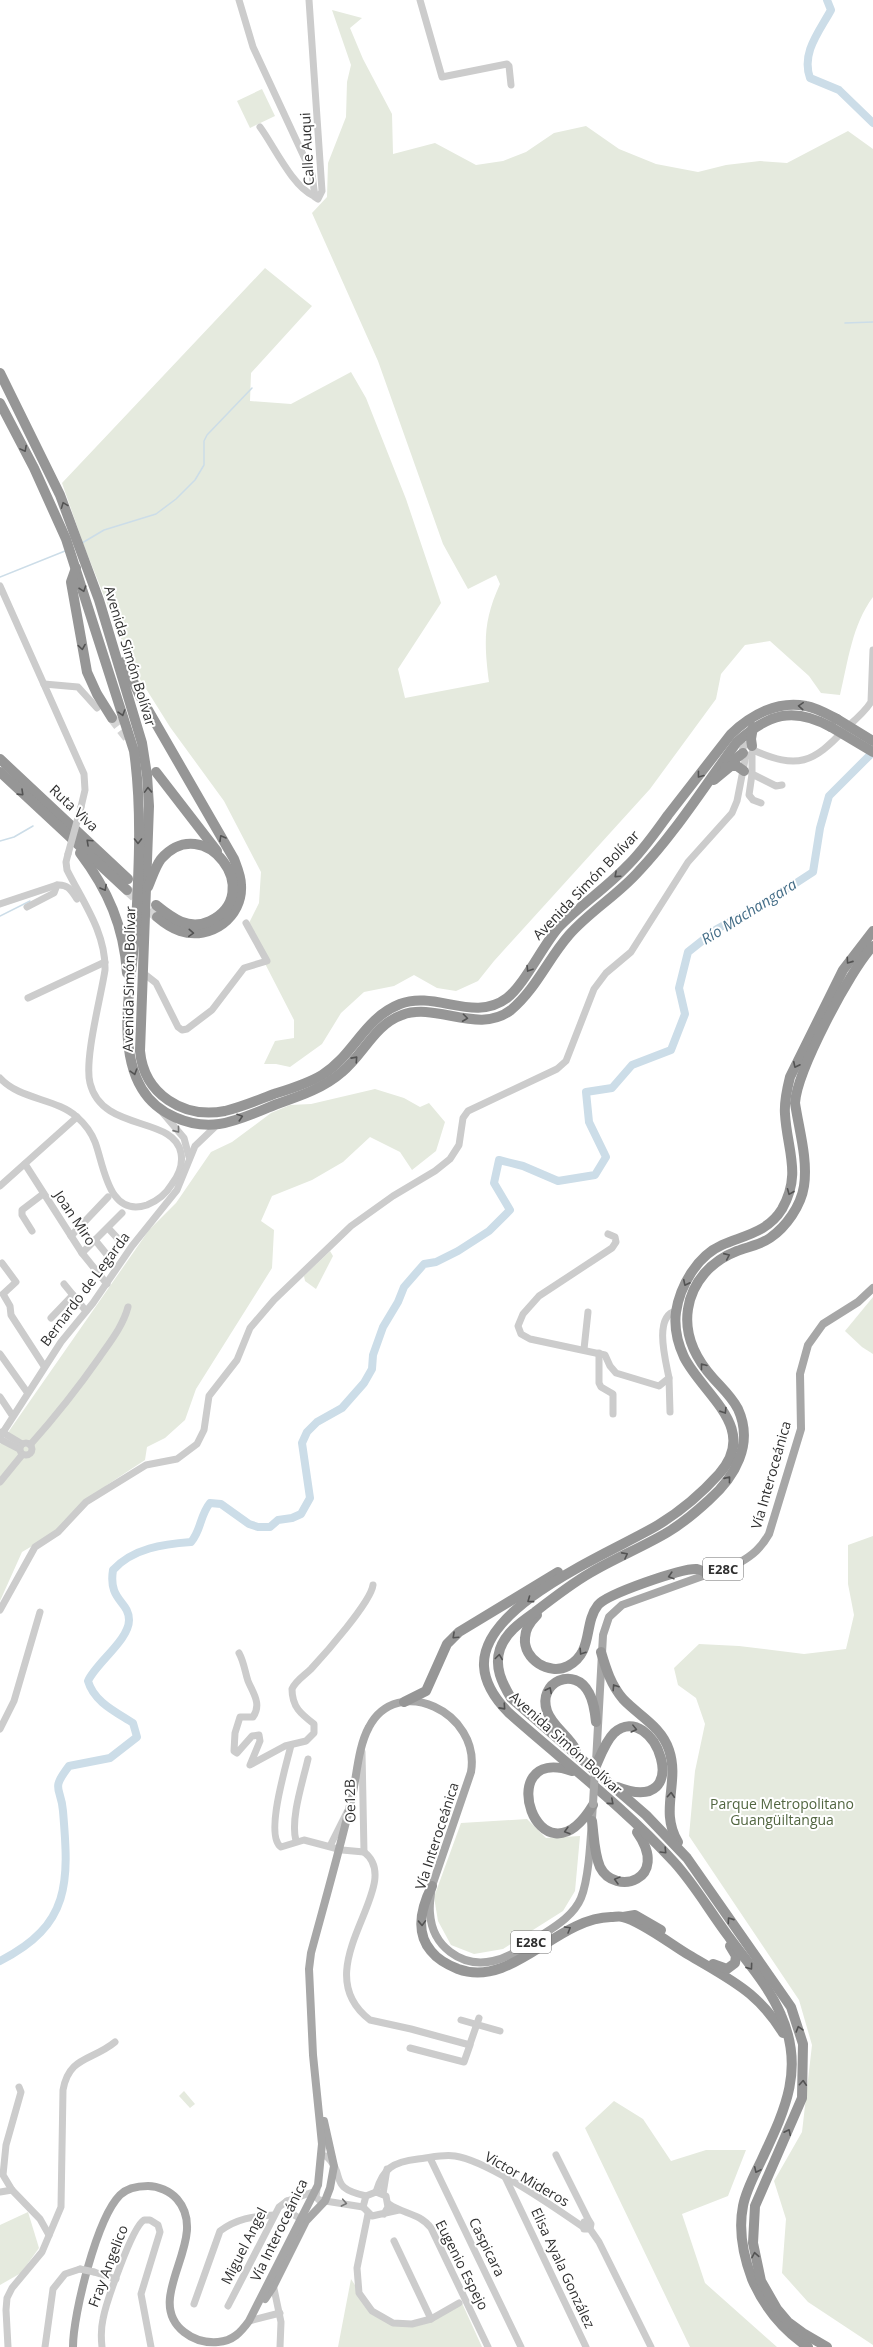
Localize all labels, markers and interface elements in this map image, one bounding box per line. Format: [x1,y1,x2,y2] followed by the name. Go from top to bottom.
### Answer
[295,112,318,186] street label: Calle Auqui
[19,445,26,452] one-way arrow
[61,502,69,509] one-way arrow
[100,583,161,729] street label: Avenida Simón Bolívar
[78,586,87,593] one-way arrow
[78,644,86,650] one-way arrow
[798,701,804,710] one-way arrow
[118,709,126,716] one-way arrow
[697,770,704,777] one-way arrow
[46,780,103,835] street label: Ruta Viva
[144,787,152,793] one-way arrow
[16,788,24,796] one-way arrow
[528,825,643,944] street label: Avenida Simón Bolívar
[219,835,226,842] one-way arrow
[134,838,142,844] one-way arrow
[86,840,94,847] one-way arrow
[615,870,622,877] one-way arrow
[697,874,800,949] water label: Río Machangara
[99,884,106,891] one-way arrow
[118,906,139,1052] street label: Avenida Simón Bolívar
[188,928,194,937] one-way arrow
[846,957,854,964] one-way arrow
[526,965,533,972] one-way arrow
[462,1013,468,1022] one-way arrow
[350,1057,357,1064] one-way arrow
[793,1061,801,1068] one-way arrow
[129,1069,138,1076] one-way arrow
[237,1114,244,1122] one-way arrow
[173,1126,180,1133] one-way arrow
[49,1185,101,1249] street label: Joan Miro
[786,1188,794,1195] one-way arrow
[35,1228,134,1350] street label: Bernardo de Legarda
[723,1252,730,1260] one-way arrow
[683,1279,691,1286] one-way arrow
[701,1364,708,1371] one-way arrow
[719,1407,727,1414] one-way arrow
[746,1419,795,1531] street label: Vía Interoceánica
[724,1476,731,1484] one-way arrow
[620,1552,628,1560] one-way arrow
[703,1558,743,1580] road number: E28C
[668,1571,675,1580] one-way arrow
[527,1595,534,1603] one-way arrow
[452,1631,460,1639] one-way arrow
[579,1648,586,1655] one-way arrow
[494,1654,503,1660] one-way arrow
[613,1685,620,1692] one-way arrow
[506,1687,627,1799] street label: Avenida Simón Bolívar
[544,1687,552,1695] one-way arrow
[498,1702,505,1709] one-way arrow
[631,1725,638,1733] one-way arrow
[340,1779,359,1823] street label: Oe12B
[410,1780,463,1892] street label: Vía Interoceánica
[666,1792,675,1798] one-way arrow
[710,1794,854,1829] park label: Parque Metropolitano Guangüiltangua
[607,1798,614,1805] one-way arrow
[563,1826,570,1835] one-way arrow
[659,1847,666,1854] one-way arrow
[614,1876,621,1885] one-way arrow
[728,1917,735,1924] one-way arrow
[417,1920,426,1926] one-way arrow
[564,1927,571,1934] one-way arrow
[511,1931,551,1953] road number: E28C
[746,1962,753,1969] one-way arrow
[795,2026,804,2033] one-way arrow
[799,2080,808,2086] one-way arrow
[783,2129,791,2136] one-way arrow
[481,2147,573,2211] street label: Victor Mideros
[754,2165,762,2173] one-way arrow
[246,2175,312,2284] street label: Vía Interoceánica
[341,2198,347,2207] one-way arrow
[216,2204,271,2287] street label: Miguel Angel
[527,2204,600,2332] street label: Elisa Ayala González
[465,2214,510,2279] street label: Caspicara
[432,2216,493,2313] street label: Eugenio Espejo
[83,2222,132,2310] street label: Fray Angelico
[751,2251,760,2258] one-way arrow

